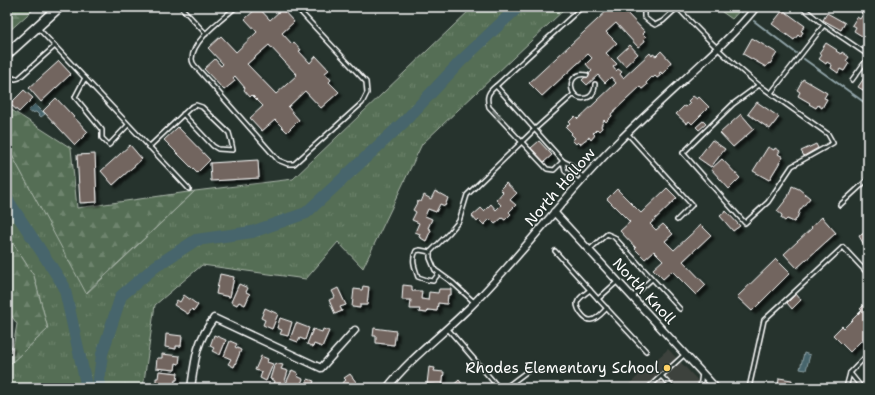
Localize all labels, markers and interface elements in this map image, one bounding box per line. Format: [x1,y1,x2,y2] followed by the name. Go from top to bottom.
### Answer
[492,110,501,120] one-way arrow
[520,143,600,231] street label: North Hollow
[608,253,680,329] street label: North Knoll
[465,358,659,378] place label: Rhodes Elementary School
[662,363,672,373] marker: Rhodes Elementary School

